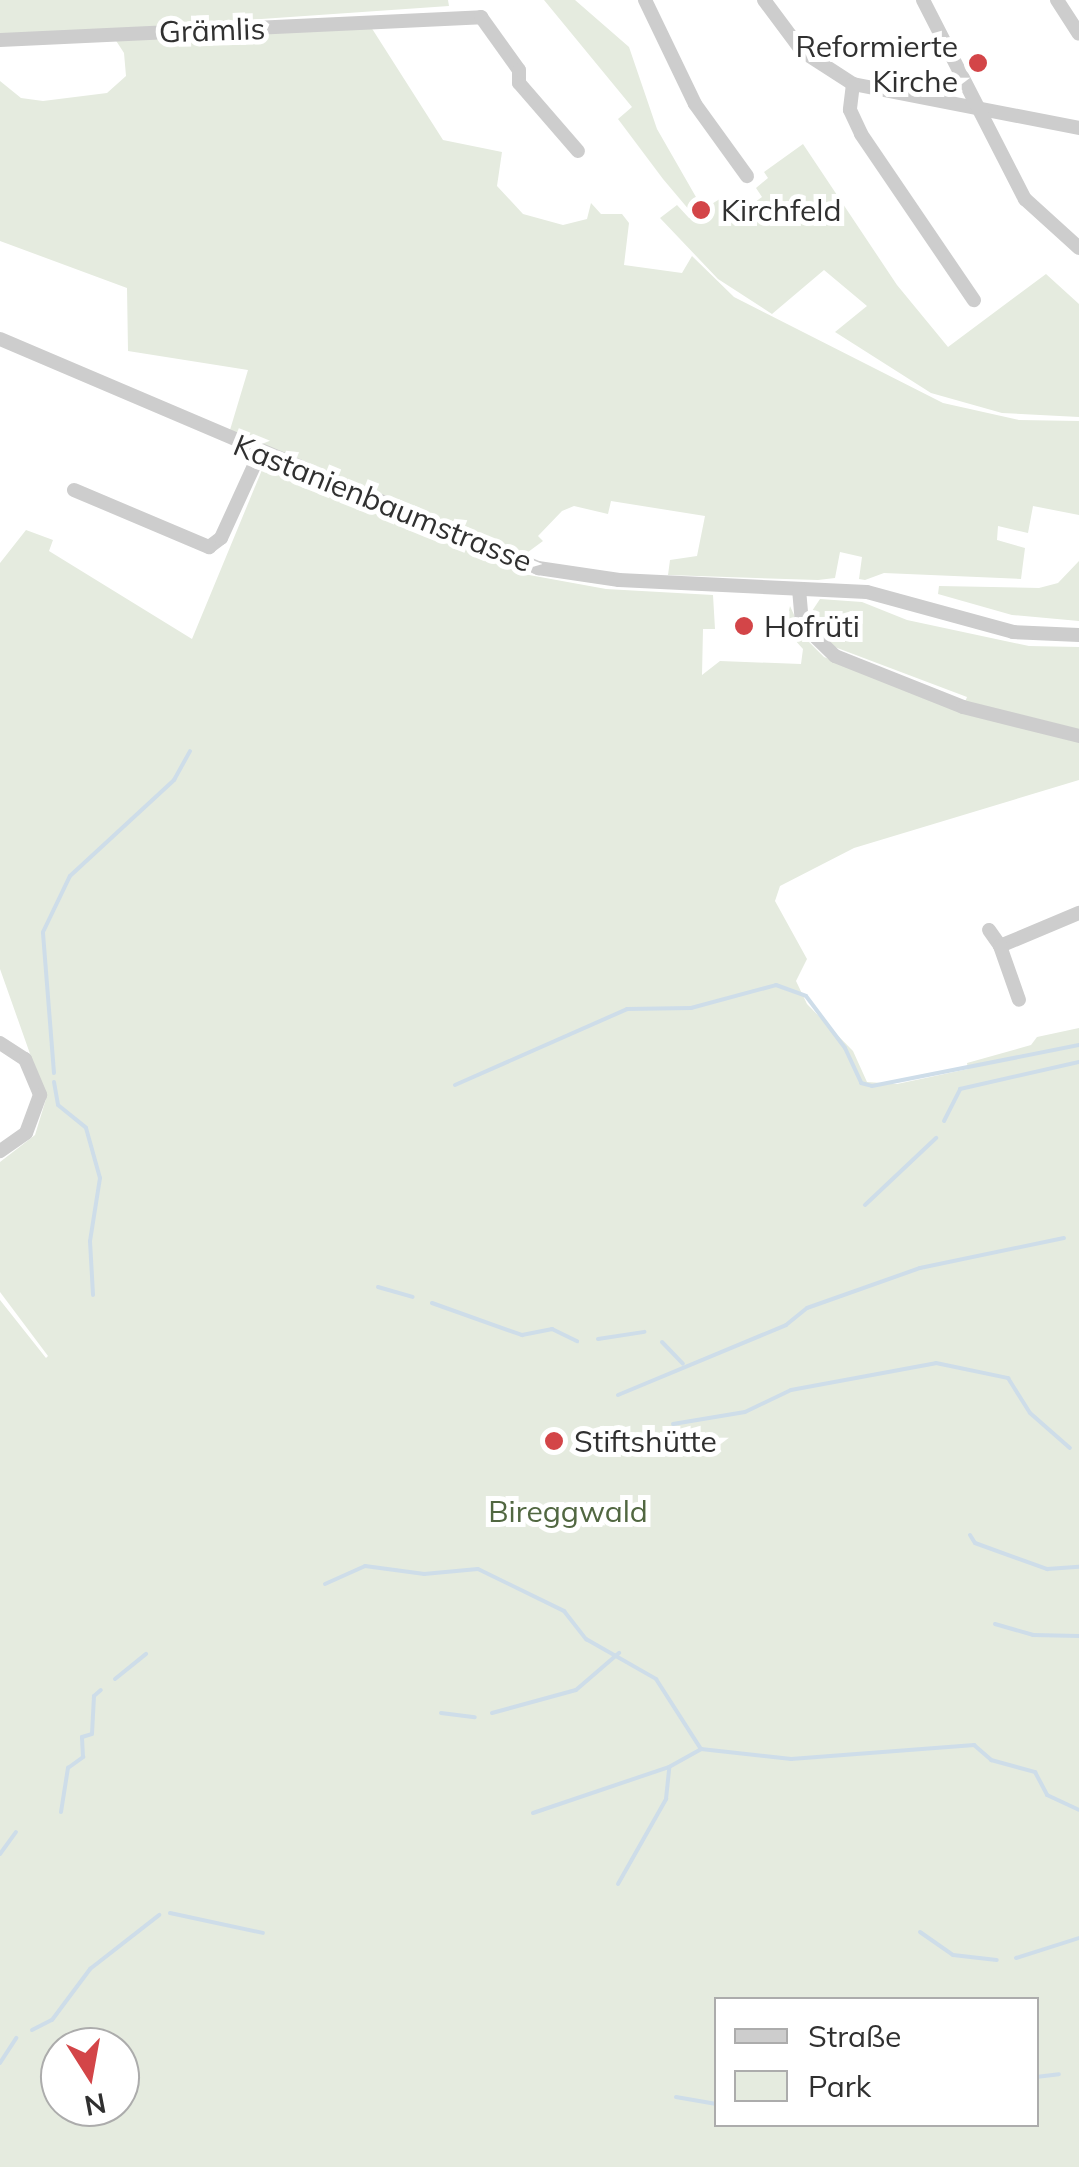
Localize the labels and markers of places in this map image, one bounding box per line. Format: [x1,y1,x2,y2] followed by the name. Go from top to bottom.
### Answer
[795,28,958,98] place label: Reformierte Kirche
[967,52,989,74] marker: Reformierte Kirche
[721,192,841,228] place label: Kirchfeld
[690,199,712,221] marker: Kirchfeld
[764,608,860,644] place label: Hofrüti
[733,615,755,637] marker: Hofrüti
[574,1423,717,1459] place label: Stiftshütte
[543,1430,565,1452] marker: Stiftshütte

